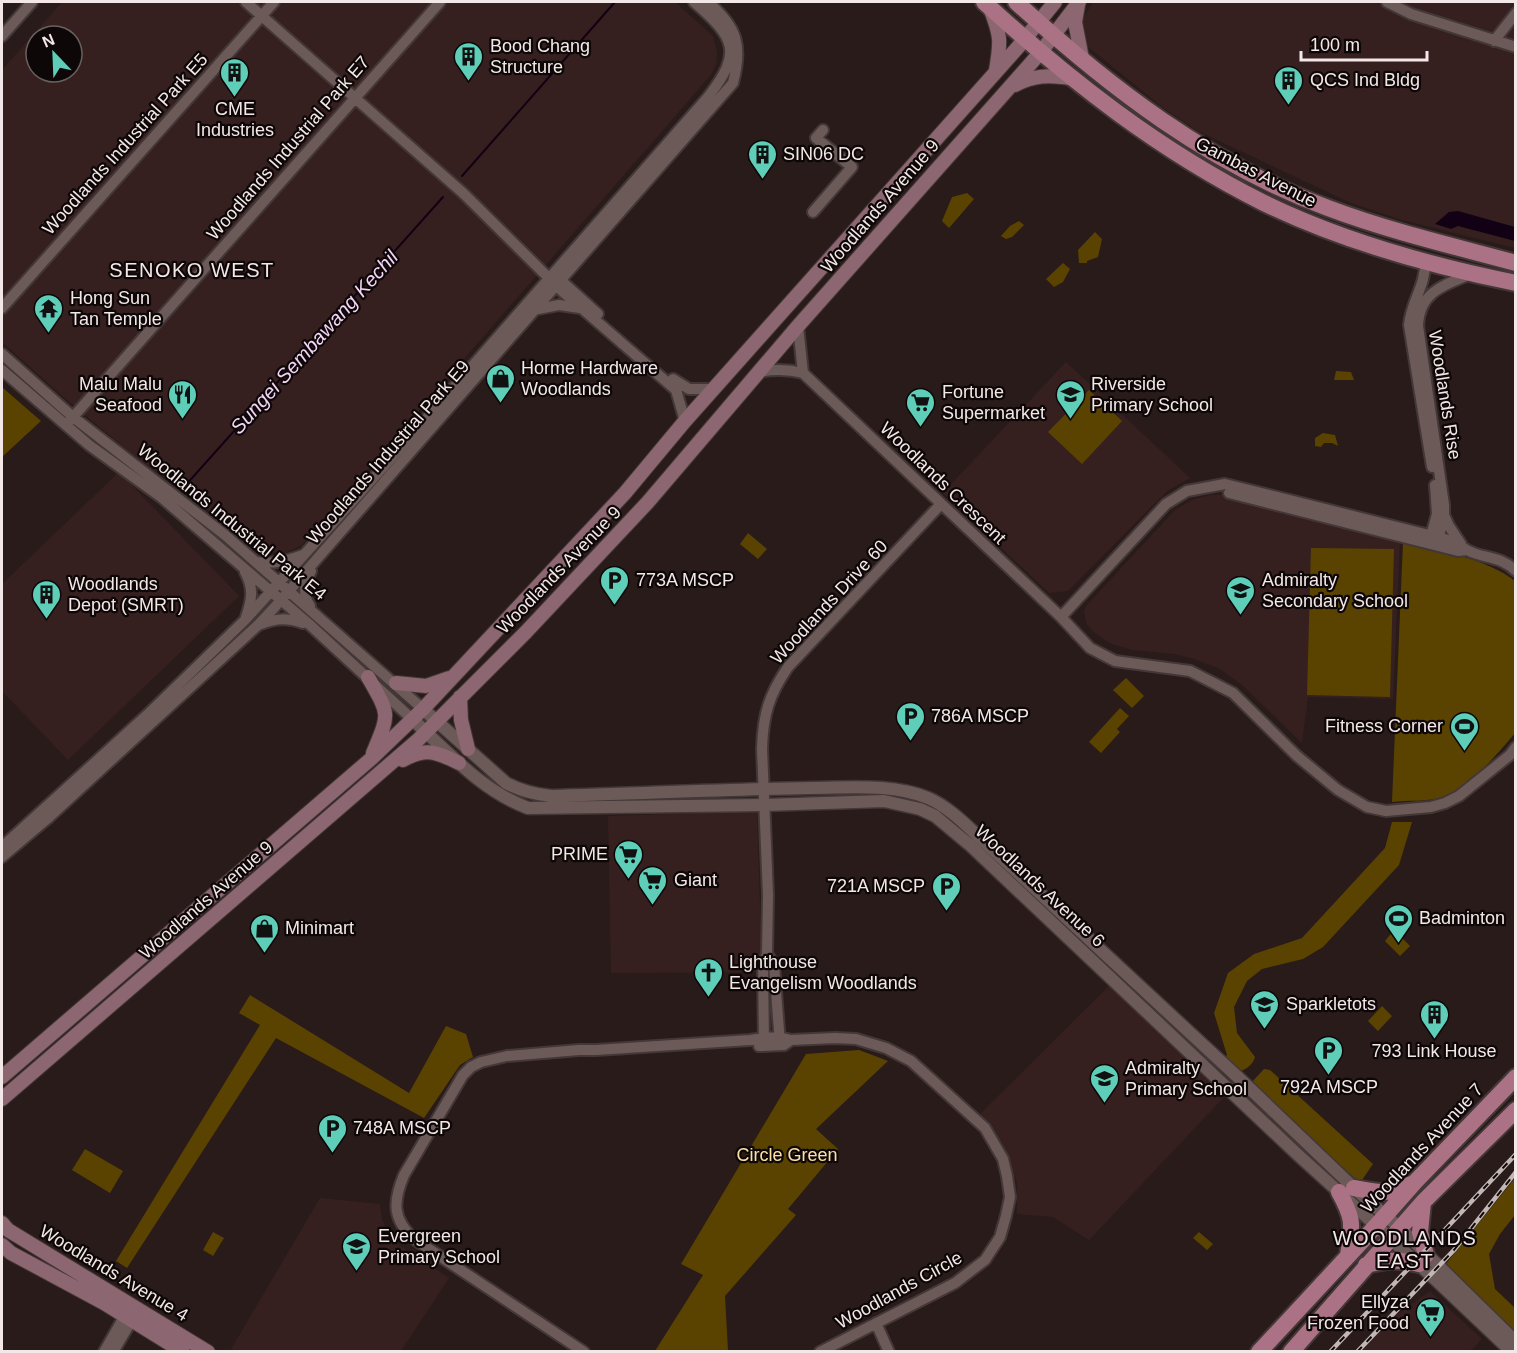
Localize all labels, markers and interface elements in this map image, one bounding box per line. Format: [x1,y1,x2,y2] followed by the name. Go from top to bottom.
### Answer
[24,24,84,84] north arrow
[1301,24,1427,62] scale bar
[40,31,57,51] text: N
[1310,35,1360,55] text: 100 m
[490,36,590,77] place label: Bood Chang Structure
[453,40,485,82] building icon: Bood Chang Structure
[38,49,212,239] street label: Woodlands Industrial Park E5
[203,52,373,244] street label: Woodlands Industrial Park E7
[219,56,251,98] building icon: CME Industries
[1273,64,1305,106] building icon: QCS Ind Bldg
[1310,70,1420,90] place label: QCS Ind Bldg
[196,99,274,140] place label: CME Industries
[1192,133,1320,211] street label: Gambas Avenue
[817,135,943,277] street label: Woodlands Avenue 9
[746,138,778,180] building icon: SIN06 DC
[783,144,864,164] place label: SIN06 DC
[226,245,403,438] water label: Sungei Sembawang Kechil
[109,259,275,281] district label: SENOKO WEST
[70,288,162,329] place label: Hong Sun Tan Temple
[33,292,65,334] temple icon: Hong Sun Tan Temple
[1425,329,1465,461] street label: Woodlands Rise
[303,356,473,548] street label: Woodlands Industrial Park E9
[521,358,658,399] place label: Horme Hardware Woodlands
[484,362,516,404] shop icon: Horme Hardware Woodlands
[79,374,162,415] place label: Malu Malu Seafood
[1091,374,1213,415] place label: Riverside Primary School
[167,378,199,420] restaurant icon: Malu Malu Seafood
[1054,378,1086,420] school or university icon: Riverside Primary School
[942,382,1045,423] place label: Fortune Supermarket
[905,386,937,428] supermarket icon: Fortune Supermarket
[876,418,1010,548] street label: Woodlands Crescent
[134,440,330,604] street label: Woodlands Industrial Park E4
[493,502,625,638] street label: Woodlands Avenue 9
[767,536,891,668] street label: Woodlands Drive 60
[599,564,631,606] parking icon: 773A MSCP
[636,570,734,590] place label: 773A MSCP
[1262,570,1408,611] place label: Admiralty Secondary School
[68,574,184,615] place label: Woodlands Depot (SMRT)
[1225,574,1257,616] school or university icon: Admiralty Secondary School
[31,578,63,620] building icon: Woodlands Depot (SMRT)
[894,700,926,742] parking icon: 786A MSCP
[931,706,1029,726] place label: 786A MSCP
[1448,710,1480,752] sports icon: Fitness Corner
[1325,716,1443,736] place label: Fitness Corner
[971,821,1109,951] street label: Woodlands Avenue 6
[135,837,277,963] street label: Woodlands Avenue 9
[613,838,645,880] supermarket icon: PRIME
[551,844,608,864] place label: PRIME
[637,864,669,906] supermarket icon: Giant
[674,870,717,890] place label: Giant
[930,870,962,912] parking icon: 721A MSCP
[827,876,925,896] place label: 721A MSCP
[1382,902,1414,944] sports icon: Badminton
[1419,908,1505,928] place label: Badminton
[248,912,280,954] shop icon: Minimart
[285,918,354,938] place label: Minimart
[729,952,917,993] place label: Lighthouse Evangelism Woodlands
[692,956,724,998] church icon: Lighthouse Evangelism Woodlands
[1249,988,1281,1030] school or university icon: Sparkletots
[1286,994,1376,1014] place label: Sparkletots
[1418,998,1450,1040] building icon: 793 Link House
[1313,1034,1345,1076] parking icon: 792A MSCP
[1371,1041,1497,1061] place label: 793 Link House
[1125,1058,1247,1099] place label: Admiralty Primary School
[1088,1062,1120,1104] school or university icon: Admiralty Primary School
[1280,1077,1378,1097] place label: 792A MSCP
[1357,1079,1487,1217] street label: Woodlands Avenue 7
[316,1112,348,1154] parking icon: 748A MSCP
[353,1118,451,1138] place label: 748A MSCP
[736,1145,838,1165] park label: Circle Green
[36,1221,192,1325] street label: Woodlands Avenue 4
[378,1226,500,1267] place label: Evergreen Primary School
[1333,1227,1477,1272] district label: WOODLANDS EAST
[341,1230,373,1272] school or university icon: Evergreen Primary School
[833,1247,965,1333] street label: Woodlands Circle
[1307,1292,1410,1333] place label: Ellyza Frozen Food
[1414,1296,1446,1338] supermarket icon: Ellyza Frozen Food

